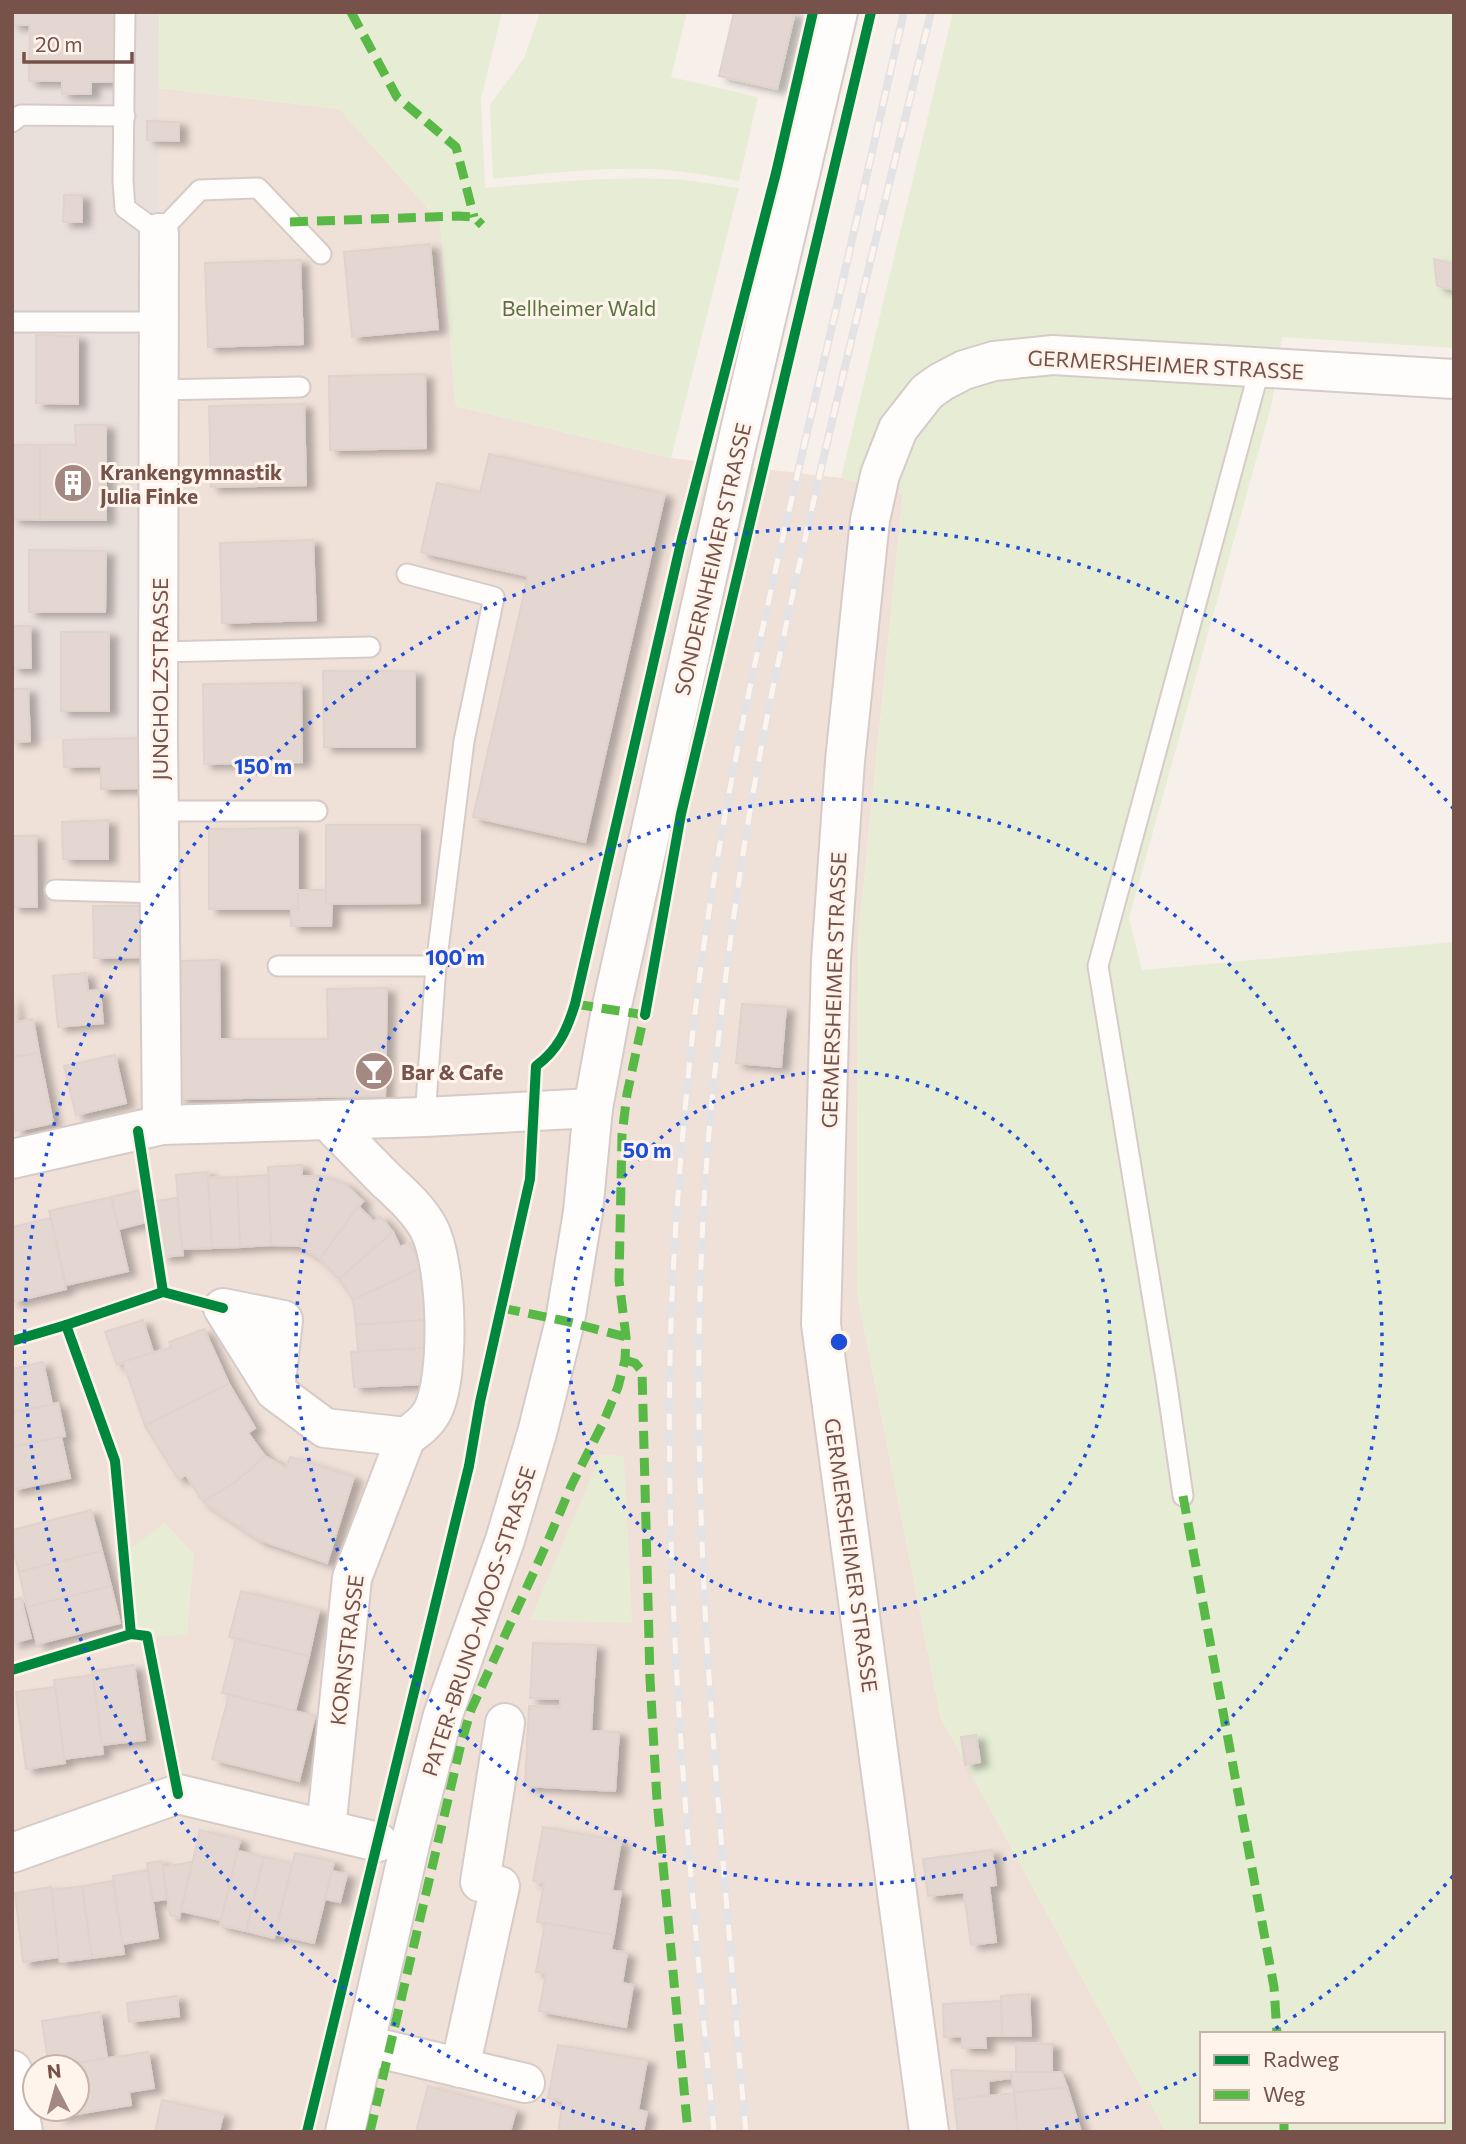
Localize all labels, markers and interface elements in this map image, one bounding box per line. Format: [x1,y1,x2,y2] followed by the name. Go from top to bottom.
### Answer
[24,21,133,65] scale bar
[35,31,83,56] text: 20 m
[502,295,656,320] park label: Bellheimer Wald
[1027,344,1305,384] street label: GERMERSHEIMER STRASSE
[668,420,756,698] street label: SONDERNHEIMER STRASSE
[100,459,282,508] place label: Krankengymnastik Julia Finke
[52,462,94,504] building icon: Krankengymnastik Julia Finke
[147,578,172,780] street label: JUNGHOLZSTRASSE
[234,753,292,778] text: 150 m
[816,851,850,1129] street label: GERMERSHEIMER STRASSE
[425,944,485,969] text: 100 m
[353,1050,395,1092] bar icon: Bar & Cafe
[401,1059,503,1084] place label: Bar & Cafe
[623,1137,671,1162] text: 50 m
[827,1330,851,1354] centre of rings
[820,1416,884,1694] street label: GERMERSHEIMER STRASSE
[416,1463,540,1779] street label: PATER-BRUNO-MOOS-STRASSE
[324,1573,368,1727] street label: KORNSTRASSE
[1200,2032,1445,2123] legend
[1263,2046,1339,2071] text: Radweg
[21,2053,91,2123] north arrow
[46,2058,62,2083] text: N
[1263,2081,1305,2106] text: Weg

